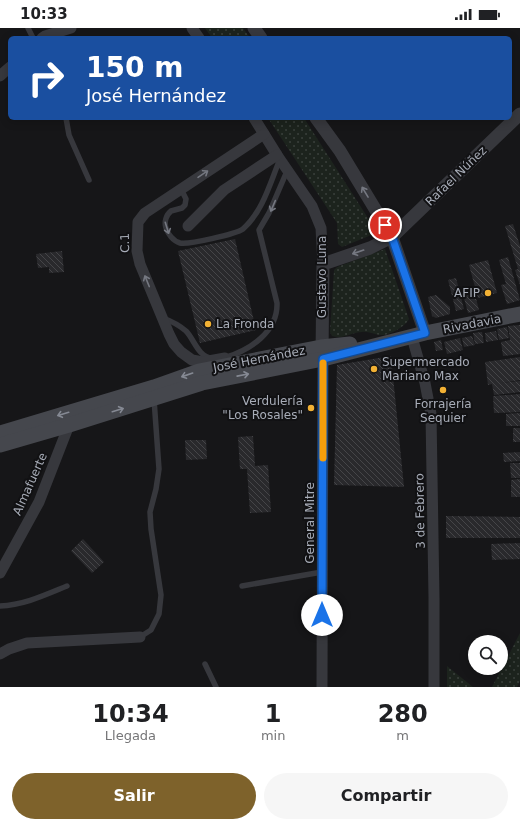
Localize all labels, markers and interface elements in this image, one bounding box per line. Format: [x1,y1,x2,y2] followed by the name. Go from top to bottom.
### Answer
[20,5,68,23] text: 10:33
[86,51,183,84] text: 150 m
[20,52,72,104] icon: right
[86,85,226,106] text: José Hernández
[423,143,489,209] street label: Rafael Núñez
[197,170,209,178] one-way arrow
[361,187,369,198] one-way arrow
[268,199,276,211] one-way arrow
[368,208,402,242] pin
[374,214,396,236] icon: arrive
[164,222,172,235] one-way arrow
[118,233,132,253] street label: C.1
[315,236,329,318] street label: Gustavo Luna
[352,248,364,256] one-way arrow
[142,275,150,287] one-way arrow
[454,286,480,300] place label: AFIP
[483,288,493,298] marker: AFIP
[442,312,502,336] street label: Rivadavia
[216,317,274,331] place label: La Fronda
[203,319,213,329] marker: La Fronda
[211,343,306,375] street label: José Hernández
[382,355,470,383] place label: Supermercado Mariano Max
[369,364,379,374] marker: Supermercado Mariano Max
[236,370,249,378] one-way arrow
[181,372,194,379] one-way arrow
[438,385,448,395] marker: Forrajería Sequier
[222,394,303,422] place label: Verdulería "Los Rosales"
[414,397,472,425] place label: Forrajería Sequier
[306,403,316,413] marker: Verdulería "Los Rosales"
[111,406,124,413] one-way arrow
[57,411,70,418] one-way arrow
[10,451,50,517] street label: Almafuerte
[412,473,428,549] street label: 3 de Febrero
[303,482,317,564] street label: General Mitre
[301,594,343,636] position arrow
[468,635,508,675] map controls
[468,635,508,675] button: search
[92,700,169,728] text: 10:34
[265,700,281,728] text: 1
[378,700,428,728] text: 280
[105,728,156,743] text: Llegada
[261,728,285,743] text: min
[396,728,409,743] text: m
[12,773,256,819] button: Salir
[264,773,508,819] button: Compartir

